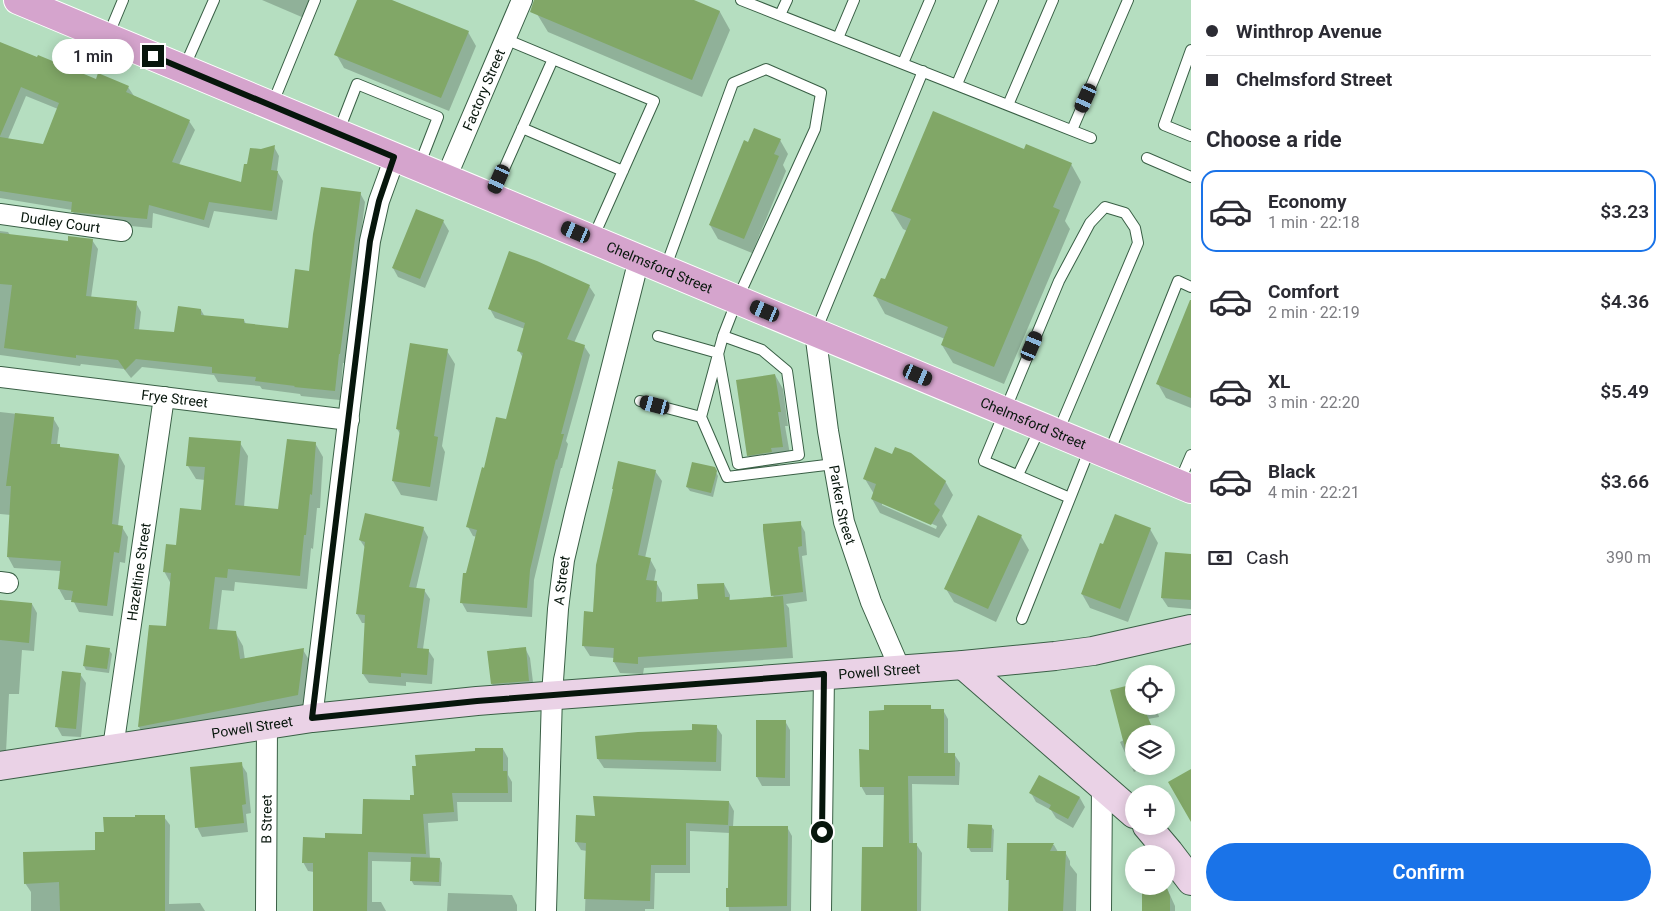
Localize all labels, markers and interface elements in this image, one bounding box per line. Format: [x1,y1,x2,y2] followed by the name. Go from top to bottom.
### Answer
[1236,20,1382,43] text: Winthrop Avenue
[53,38,136,74] callout: 1 min
[142,45,164,67] route end
[459,46,508,133] street label: Factory Street
[73,47,113,66] text: 1 min
[1236,68,1392,91] text: Chelmsford Street
[1073,81,1098,115] car
[1206,127,1342,152] text: Choose a ride
[486,162,511,196] car
[1208,189,1253,234] icon: car
[1268,190,1347,213] text: Economy
[1600,200,1649,223] text: $3.23
[20,209,102,236] street label: Dudley Court
[1268,213,1360,232] text: 1 min · 22:18
[559,219,592,245] car
[604,238,715,297] street label: Chelmsford Street
[1208,279,1253,324] icon: car
[1268,280,1339,303] text: Comfort
[1600,290,1649,313] text: $4.36
[748,298,781,324] car
[1268,303,1360,322] text: 2 min · 22:19
[1019,329,1044,363] car
[901,362,934,388] car
[1208,369,1253,414] icon: car
[1268,370,1290,393] text: XL
[1600,380,1649,403] text: $5.49
[140,386,209,411] street label: Frye Street
[1268,393,1360,412] text: 3 min · 22:20
[638,394,671,416] car
[978,394,1089,453] street label: Chelmsford Street
[1208,459,1253,504] icon: car
[1268,460,1315,483] text: Black
[826,464,859,547] street label: Parker Street
[1600,470,1649,493] text: $3.66
[1268,483,1360,502] text: 4 min · 22:21
[124,521,154,622] street label: Hazeltine Street
[1206,544,1234,572] icon: cash
[1246,546,1289,569] text: Cash
[1606,548,1651,567] text: 390 m
[551,554,573,606] street label: A Street
[838,660,921,682] street label: Powell Street
[1125,665,1175,895] map controls
[1125,665,1175,715] button: locate
[210,713,294,741] street label: Powell Street
[1125,725,1175,775] button: layers
[1125,785,1175,835] button: +
[258,794,275,844] street label: B Street
[811,821,833,843] route start
[1206,843,1651,901] button: Confirm
[1125,845,1175,895] button: −

